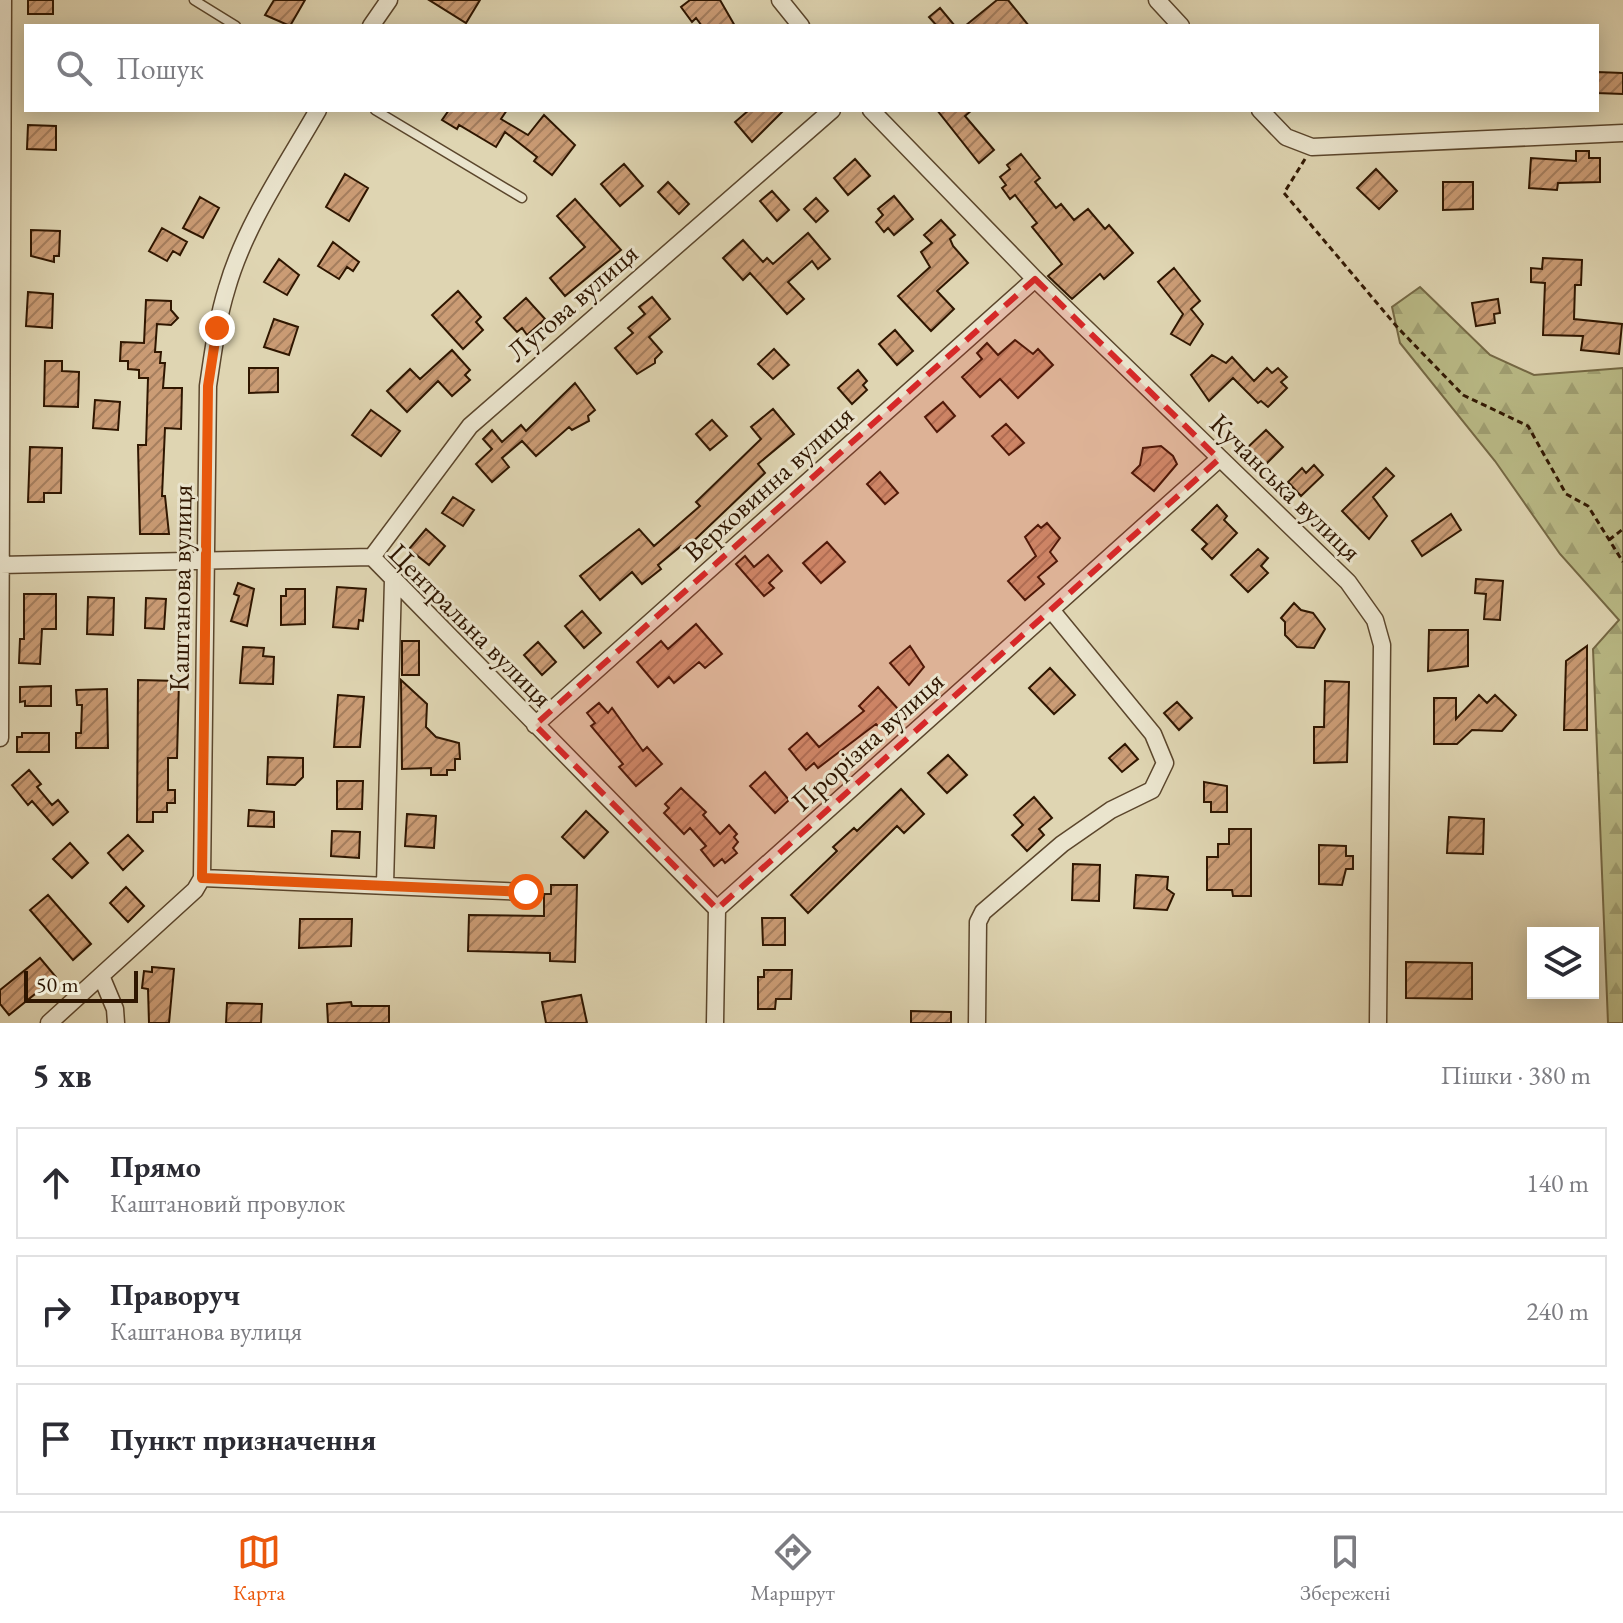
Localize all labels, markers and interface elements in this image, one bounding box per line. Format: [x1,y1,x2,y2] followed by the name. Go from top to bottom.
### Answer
[24,24,1599,112] search box
[52,46,96,90] icon: search
[116,49,204,88] text: Пошук
[499,235,645,369] street label: Лугова вулиця
[199,310,235,346] route end
[675,397,861,569] street label: Верховинна вулиця
[1202,405,1370,569] street label: Кучанська вулиця
[160,484,200,692] street label: Каштанова вулиця
[381,535,561,715] street label: Центральна вулиця
[783,663,951,819] street label: Прорізна вулиця
[508,874,544,910] route start
[1527,927,1599,999] map controls
[1527,927,1599,999] button: layers
[24,967,138,1003] scale bar
[36,970,79,999] text: 50 m
[32,1053,92,1097] text: 5 хв
[1440,1058,1591,1092] text: Пішки · 380 m
[110,1147,201,1186] text: Прямо
[34,1161,78,1205] icon: ahead
[1526,1166,1589,1200] text: 140 m
[110,1186,345,1220] text: Каштановий провулок
[110,1275,240,1314] text: Праворуч
[34,1289,78,1333] icon: right
[1526,1294,1589,1328] text: 240 m
[110,1314,302,1348] text: Каштанова вулиця
[34,1417,78,1461] icon: arrive
[110,1420,376,1459] text: Пункт призначення
[233,1530,285,1607] tab: Карта
[750,1530,835,1607] tab: Маршрут
[1300,1530,1390,1607] tab: Збережені

